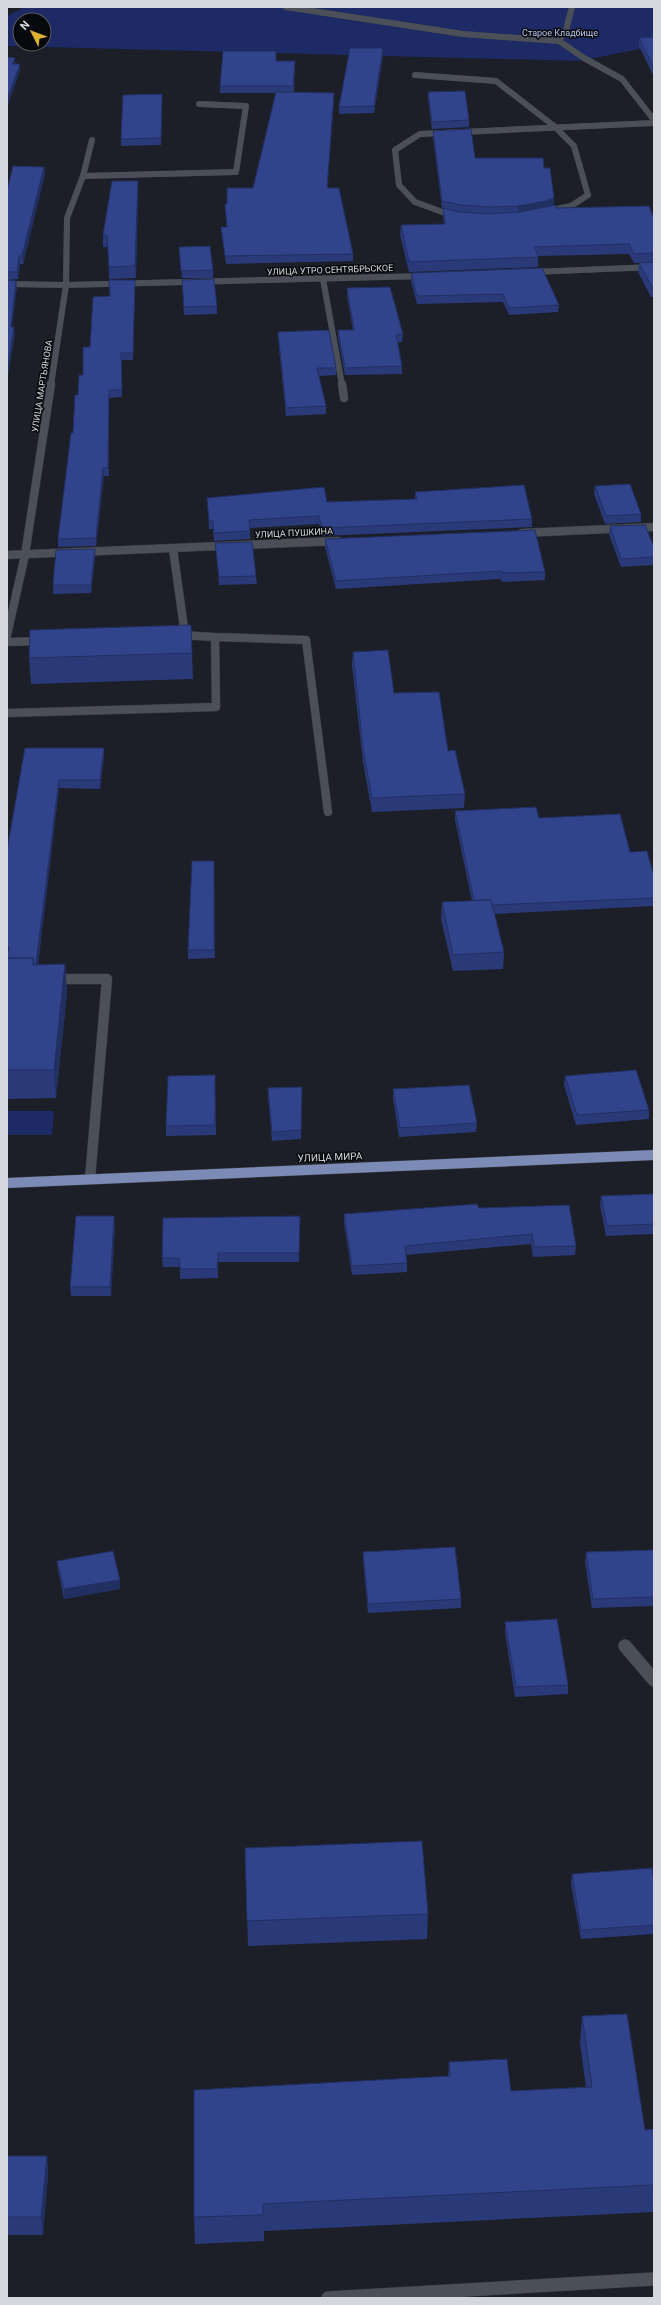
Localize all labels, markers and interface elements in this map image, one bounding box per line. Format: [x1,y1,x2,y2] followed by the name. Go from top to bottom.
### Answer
[12,12,52,52] north arrow
[18,18,33,33] text: N
[522,28,598,38] park label: Старое Кладбище
[267,263,393,277] street label: УЛИЦА УТРО СЕНТЯБРЬСКОЕ
[30,339,54,433] street label: УЛИЦА МАРТЬЯНОВА
[255,526,333,540] street label: УЛИЦА ПУШКИНА
[297,1150,363,1164] street label: УЛИЦА МИРА

